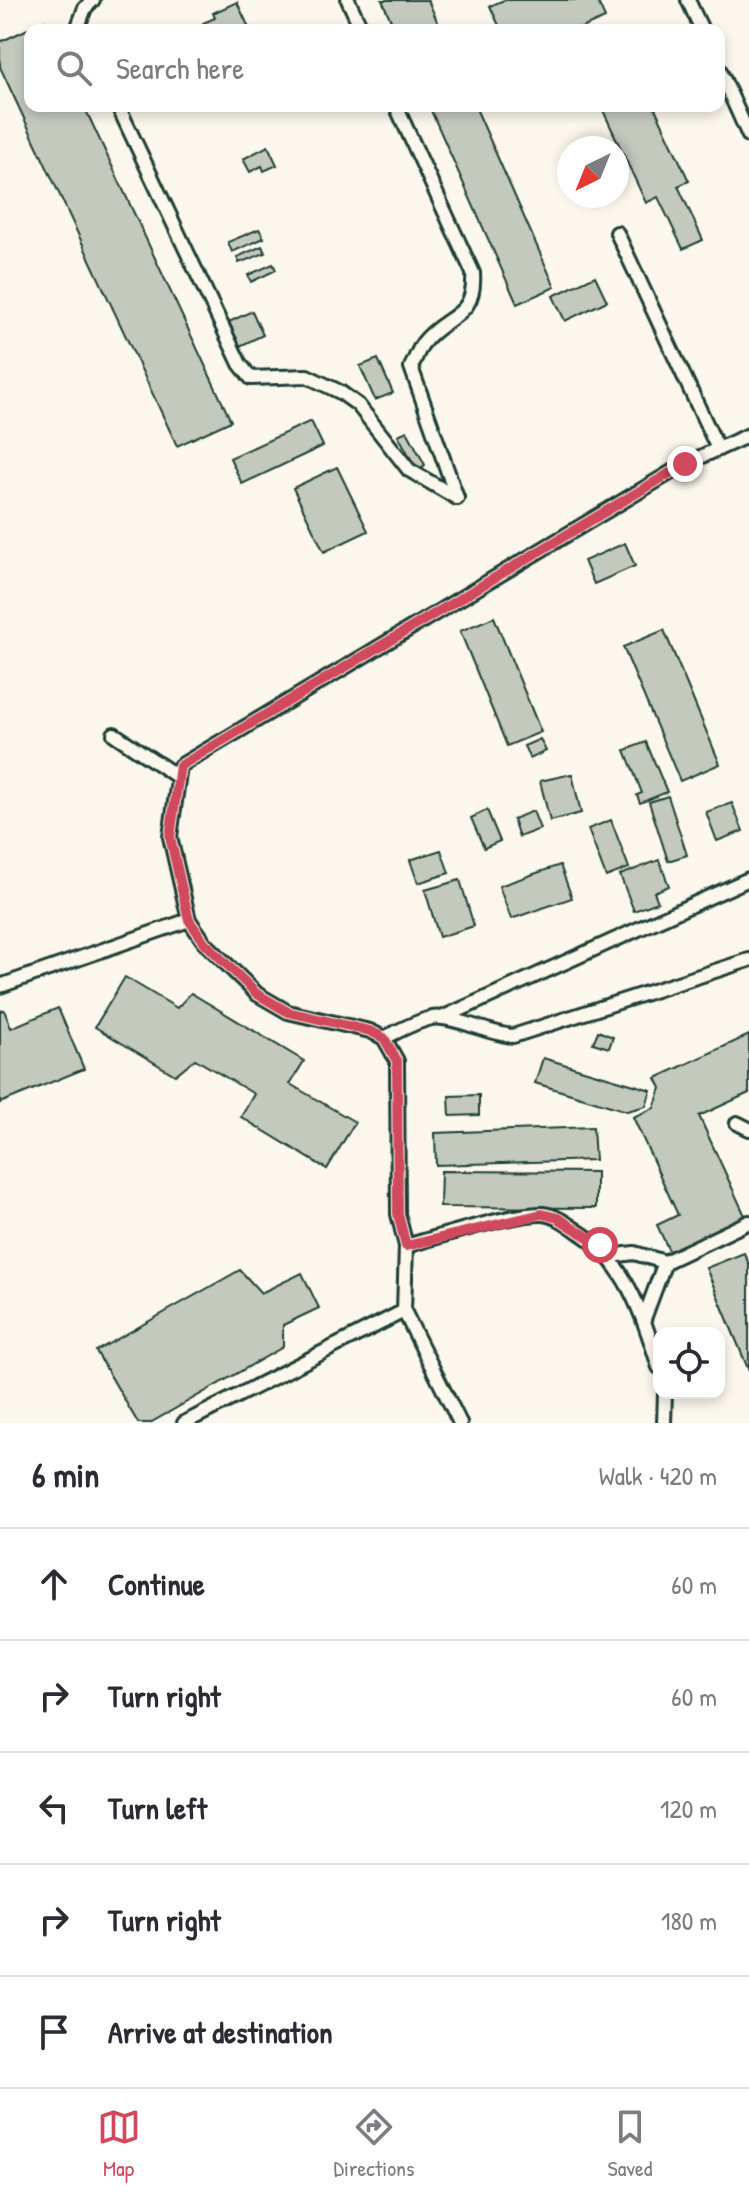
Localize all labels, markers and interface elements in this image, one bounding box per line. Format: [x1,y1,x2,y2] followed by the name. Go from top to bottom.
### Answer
[24,24,725,112] search box
[52,46,96,90] icon: search
[116,48,244,88] text: Search here
[557,136,629,208] north arrow
[667,446,703,482] route end
[582,1227,618,1263] route start
[653,1327,725,1399] map controls
[653,1327,725,1399] button: locate
[32,1452,100,1498] text: 6 min
[599,1458,717,1493] text: Walk · 420 m
[32,1562,76,1606] icon: ahead
[108,1564,205,1604] text: Continue
[671,1567,717,1602] text: 60 m
[32,1674,76,1718] icon: right
[108,1676,221,1716] text: Turn right
[671,1679,717,1714] text: 60 m
[32,1786,76,1830] icon: left
[108,1788,207,1828] text: Turn left
[660,1791,717,1826] text: 120 m
[32,1898,76,1942] icon: right
[108,1900,221,1940] text: Turn right
[661,1903,717,1938] text: 180 m
[32,2010,76,2054] icon: arrive
[108,2012,333,2052] text: Arrive at destination
[97,2105,141,2183] tab: Map
[334,2105,415,2183] tab: Directions
[608,2105,652,2183] tab: Saved

